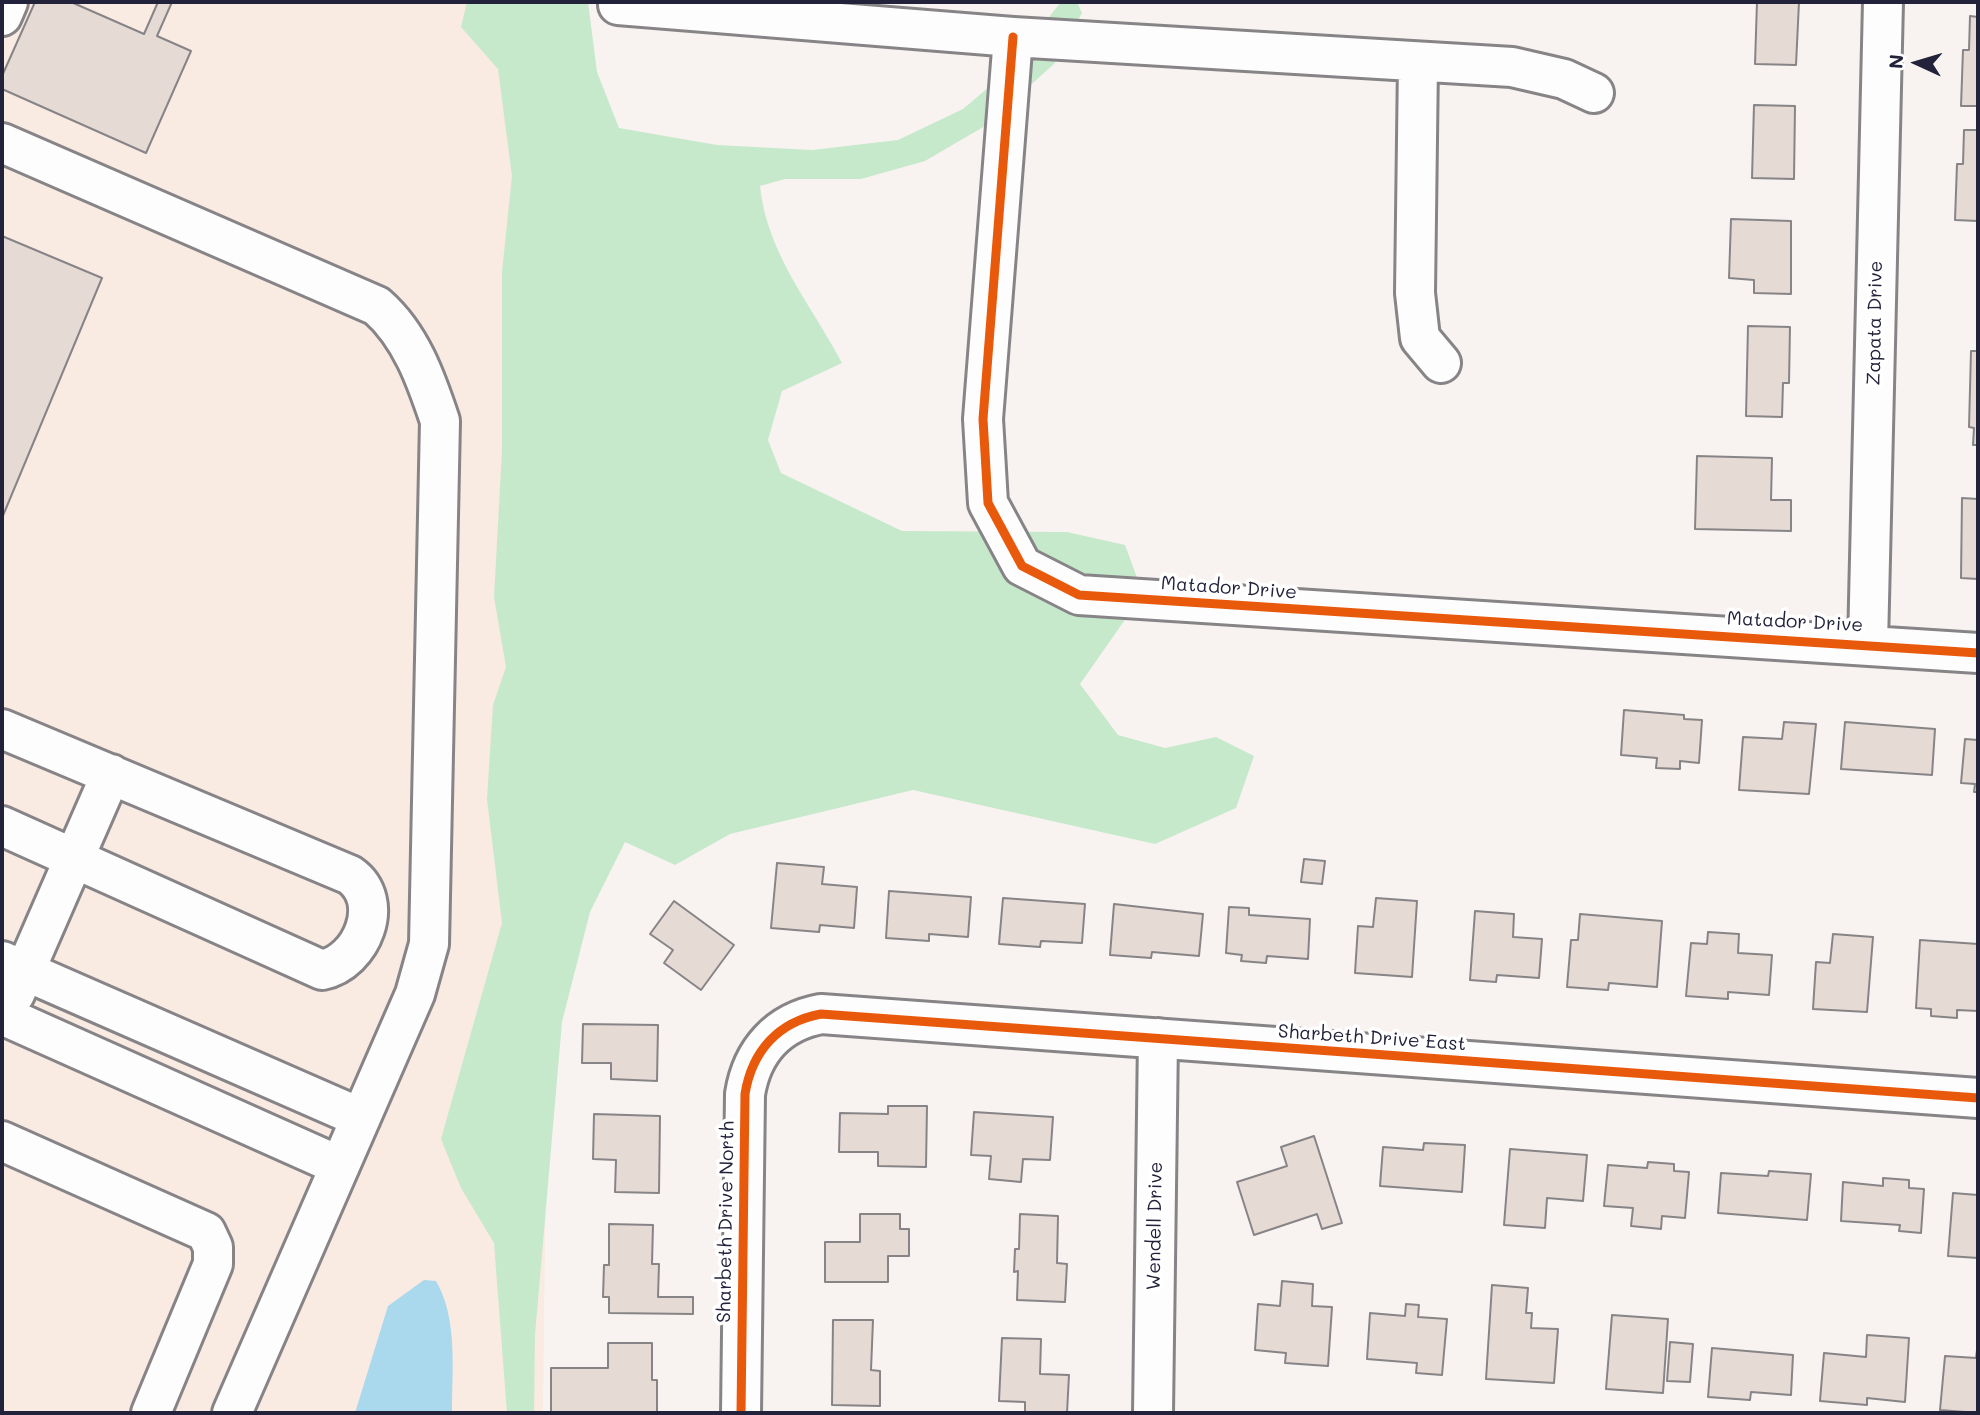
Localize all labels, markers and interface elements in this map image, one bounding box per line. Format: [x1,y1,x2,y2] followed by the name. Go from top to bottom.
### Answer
[1882,28,1952,98] north arrow
[1883,53,1909,70] text: N
[1863,260,1887,386] street label: Zapata Drive
[1160,572,1298,604] street label: Matador Drive
[1726,607,1864,637] street label: Matador Drive
[1277,1020,1467,1056] street label: Sharbeth Drive East
[713,1121,739,1323] street label: Sharbeth Drive North
[1142,1162,1168,1290] street label: Wendell Drive

